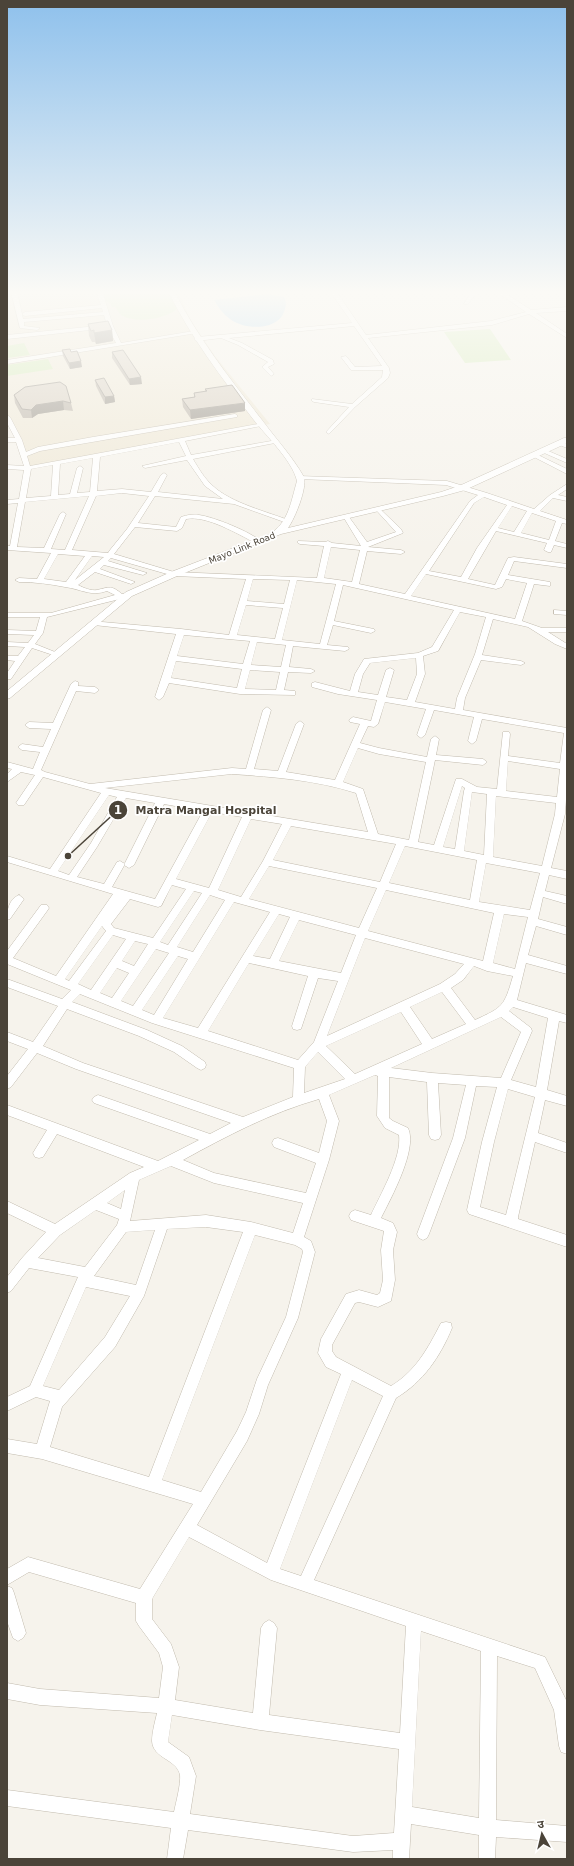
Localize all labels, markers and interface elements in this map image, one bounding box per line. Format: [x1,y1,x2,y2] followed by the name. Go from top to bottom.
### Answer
[207,530,277,566] street label: Mayo Link Road
[108,799,285,822] callout: Matra Mangal Hospital
[114,803,122,817] text: 1
[136,804,276,817] text: Matra Mangal Hospital
[522,1814,562,1854] north arrow
[537,1818,545,1831] text: उ

